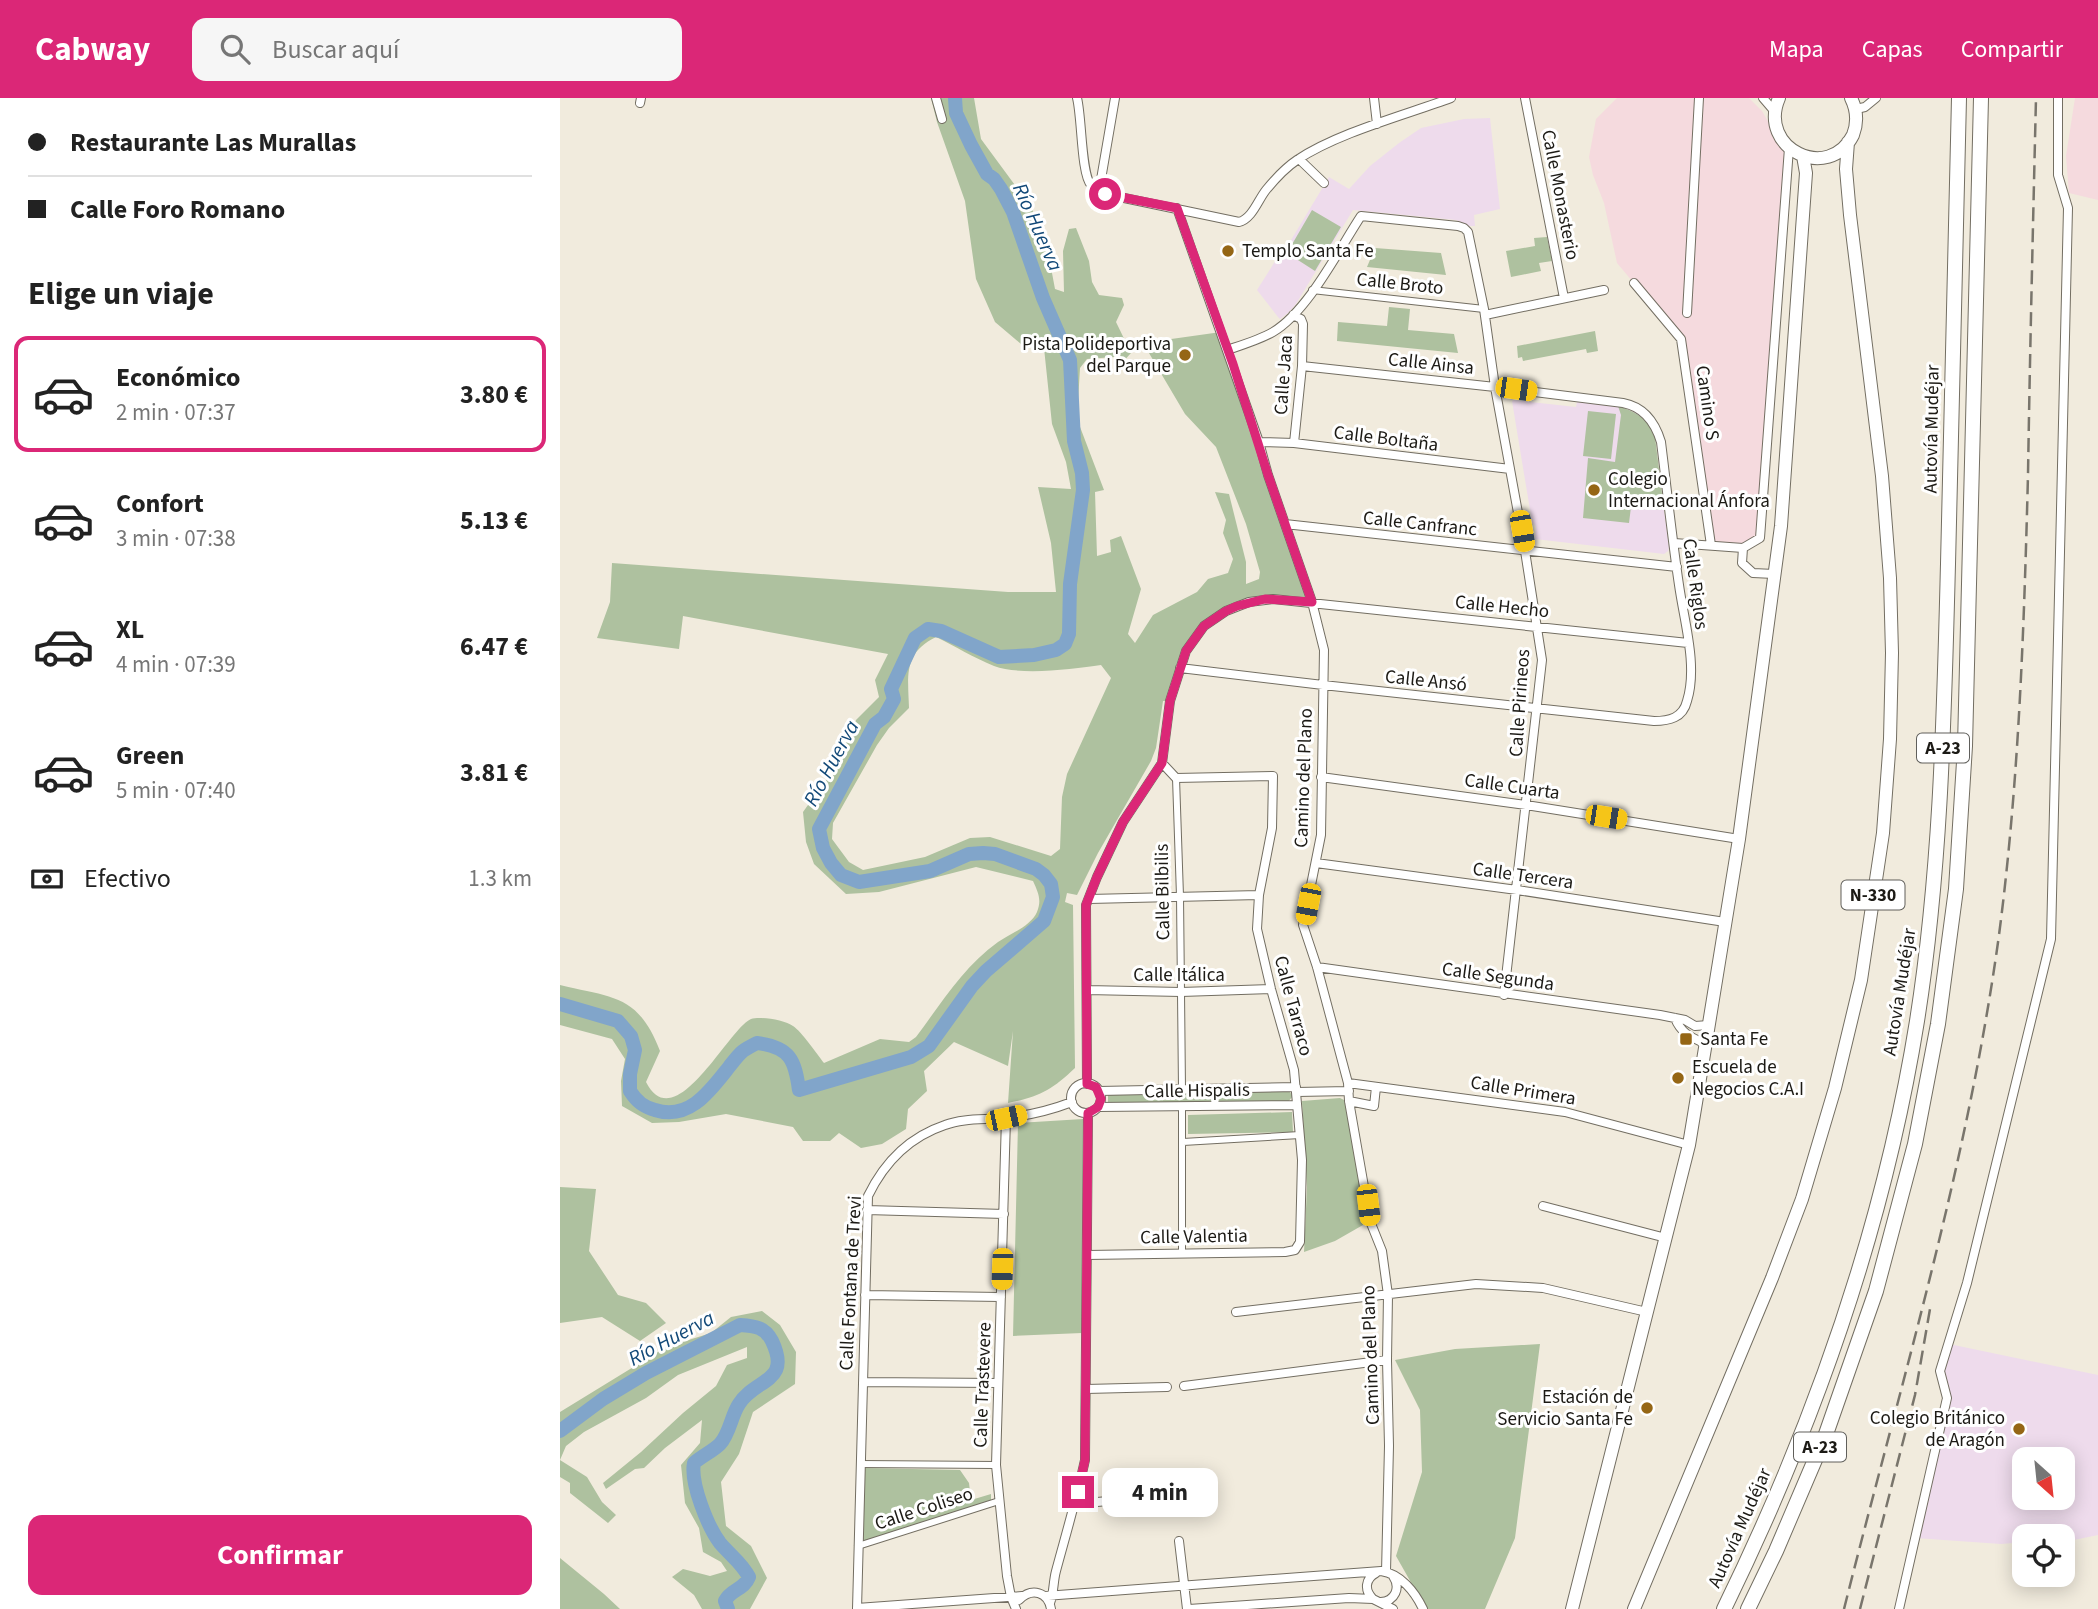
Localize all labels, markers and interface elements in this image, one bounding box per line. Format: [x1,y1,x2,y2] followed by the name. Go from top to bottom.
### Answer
[192,18,682,81] search box
[35,26,150,73] text: Cabway
[216,30,254,68] icon: search
[272,31,399,68] text: Buscar aquí
[1769,32,1824,67] text: Mapa
[1862,32,1923,67] text: Capas
[1961,32,2063,67] text: Compartir
[70,124,356,161] text: Restaurante Las Murallas
[1534,128,1586,262] street label: Calle Monasterio
[1005,178,1071,276] water label: Río Huerva
[1089,178,1121,210] route start
[70,191,285,228] text: Calle Foro Romano
[1242,238,1374,265] place label: Templo Santa Fe
[1220,243,1236,259] marker: Templo Santa Fe
[1355,266,1445,302] street label: Calle Broto
[28,271,214,317] text: Elige un viaje
[1022,331,1171,380] place label: Pista Polideportiva del Parque
[1268,334,1300,416] street label: Calle Jaca
[1387,346,1475,382] street label: Calle Ainsa
[1177,347,1193,363] marker: Pista Polideportiva del Parque
[116,359,241,396] text: Económico
[32,363,95,426] icon: car
[1688,364,1726,442] street label: Camino S
[1917,364,1947,494] street label: Autovía Mudéjar
[460,376,528,413] text: 3.80 €
[1494,376,1539,402] car
[116,396,236,429] text: 2 min · 07:37
[1332,419,1440,459] street label: Calle Boltaña
[1608,466,1770,515] place label: Colegio Internacional Ánfora
[1586,482,1602,498] marker: Colegio Internacional Ánfora
[116,485,204,522] text: Confort
[32,489,95,552] icon: car
[460,502,528,539] text: 5.13 €
[1362,505,1479,543] street label: Calle Canfranc
[1509,508,1536,554] car
[116,522,236,555] text: 3 min · 07:38
[1675,537,1715,631] street label: Calle Riglos
[1454,589,1550,625] street label: Calle Hecho
[116,611,144,648] text: XL
[32,615,95,678] icon: car
[460,628,528,665] text: 6.47 €
[116,648,236,681] text: 4 min · 07:39
[1503,648,1537,758] street label: Calle Pirineos
[1384,663,1468,699] street label: Calle Ansó
[1288,708,1320,848] street label: Camino del Plano
[796,715,866,811] water label: Río Huerva
[1917,734,1969,762] road number: A-23
[116,737,184,774] text: Green
[32,741,95,804] icon: car
[460,754,528,791] text: 3.81 €
[1463,767,1561,807] street label: Calle Cuarta
[116,774,236,807] text: 5 min · 07:40
[1584,803,1629,831] car
[1149,843,1177,941] street label: Calle Bilbilis
[1471,856,1575,896] street label: Calle Tercera
[28,860,66,898] icon: cash
[84,860,171,897] text: Efectivo
[468,862,532,895] text: 1.3 km
[1842,880,1904,910] road number: N-330
[1294,881,1323,927] car
[1877,926,1923,1058] street label: Autovía Mudéjar
[1267,953,1319,1059] street label: Calle Tarraco
[1440,956,1556,998] street label: Calle Segunda
[1133,962,1225,989] street label: Calle Itálica
[1700,1026,1768,1053] place label: Santa Fe
[1678,1031,1694,1047] marker: Santa Fe
[1692,1054,1804,1103] place label: Escuela de Negocios C.A.I
[1468,1069,1578,1113] street label: Calle Primera
[1670,1070,1686,1086] marker: Escuela de Negocios C.A.I
[1144,1077,1250,1105] street label: Calle Hispalis
[984,1103,1029,1133] car
[1356,1183,1381,1227] car
[833,1195,869,1371] street label: Calle Fontana de Trevi
[1140,1223,1248,1251] street label: Calle Valentia
[991,1248,1014,1290] car
[1355,1285,1387,1425] street label: Camino del Plano
[623,1303,719,1373] water label: Río Huerva
[967,1322,999,1448] street label: Calle Trastevere
[1497,1384,1633,1433] place label: Estación de Servicio Santa Fe
[1639,1400,1655,1416] marker: Estación de Servicio Santa Fe
[1870,1405,2005,1454] place label: Colegio Británico de Aragón
[2011,1421,2027,1437] marker: Colegio Británico de Aragón
[1794,1432,1846,1462] road number: A-23
[2012,1447,2076,1510] north arrow
[2012,1447,2075,1587] map controls
[1701,1463,1779,1592] street label: Autovía Mudéjar
[1102,1468,1218,1516] callout: 4 min
[1062,1476,1094,1508] route end
[1132,1476,1188,1509] text: 4 min
[871,1480,977,1538] street label: Calle Coliseo
[28,1515,532,1595] button: Confirmar
[2012,1524,2075,1587] button: locate

